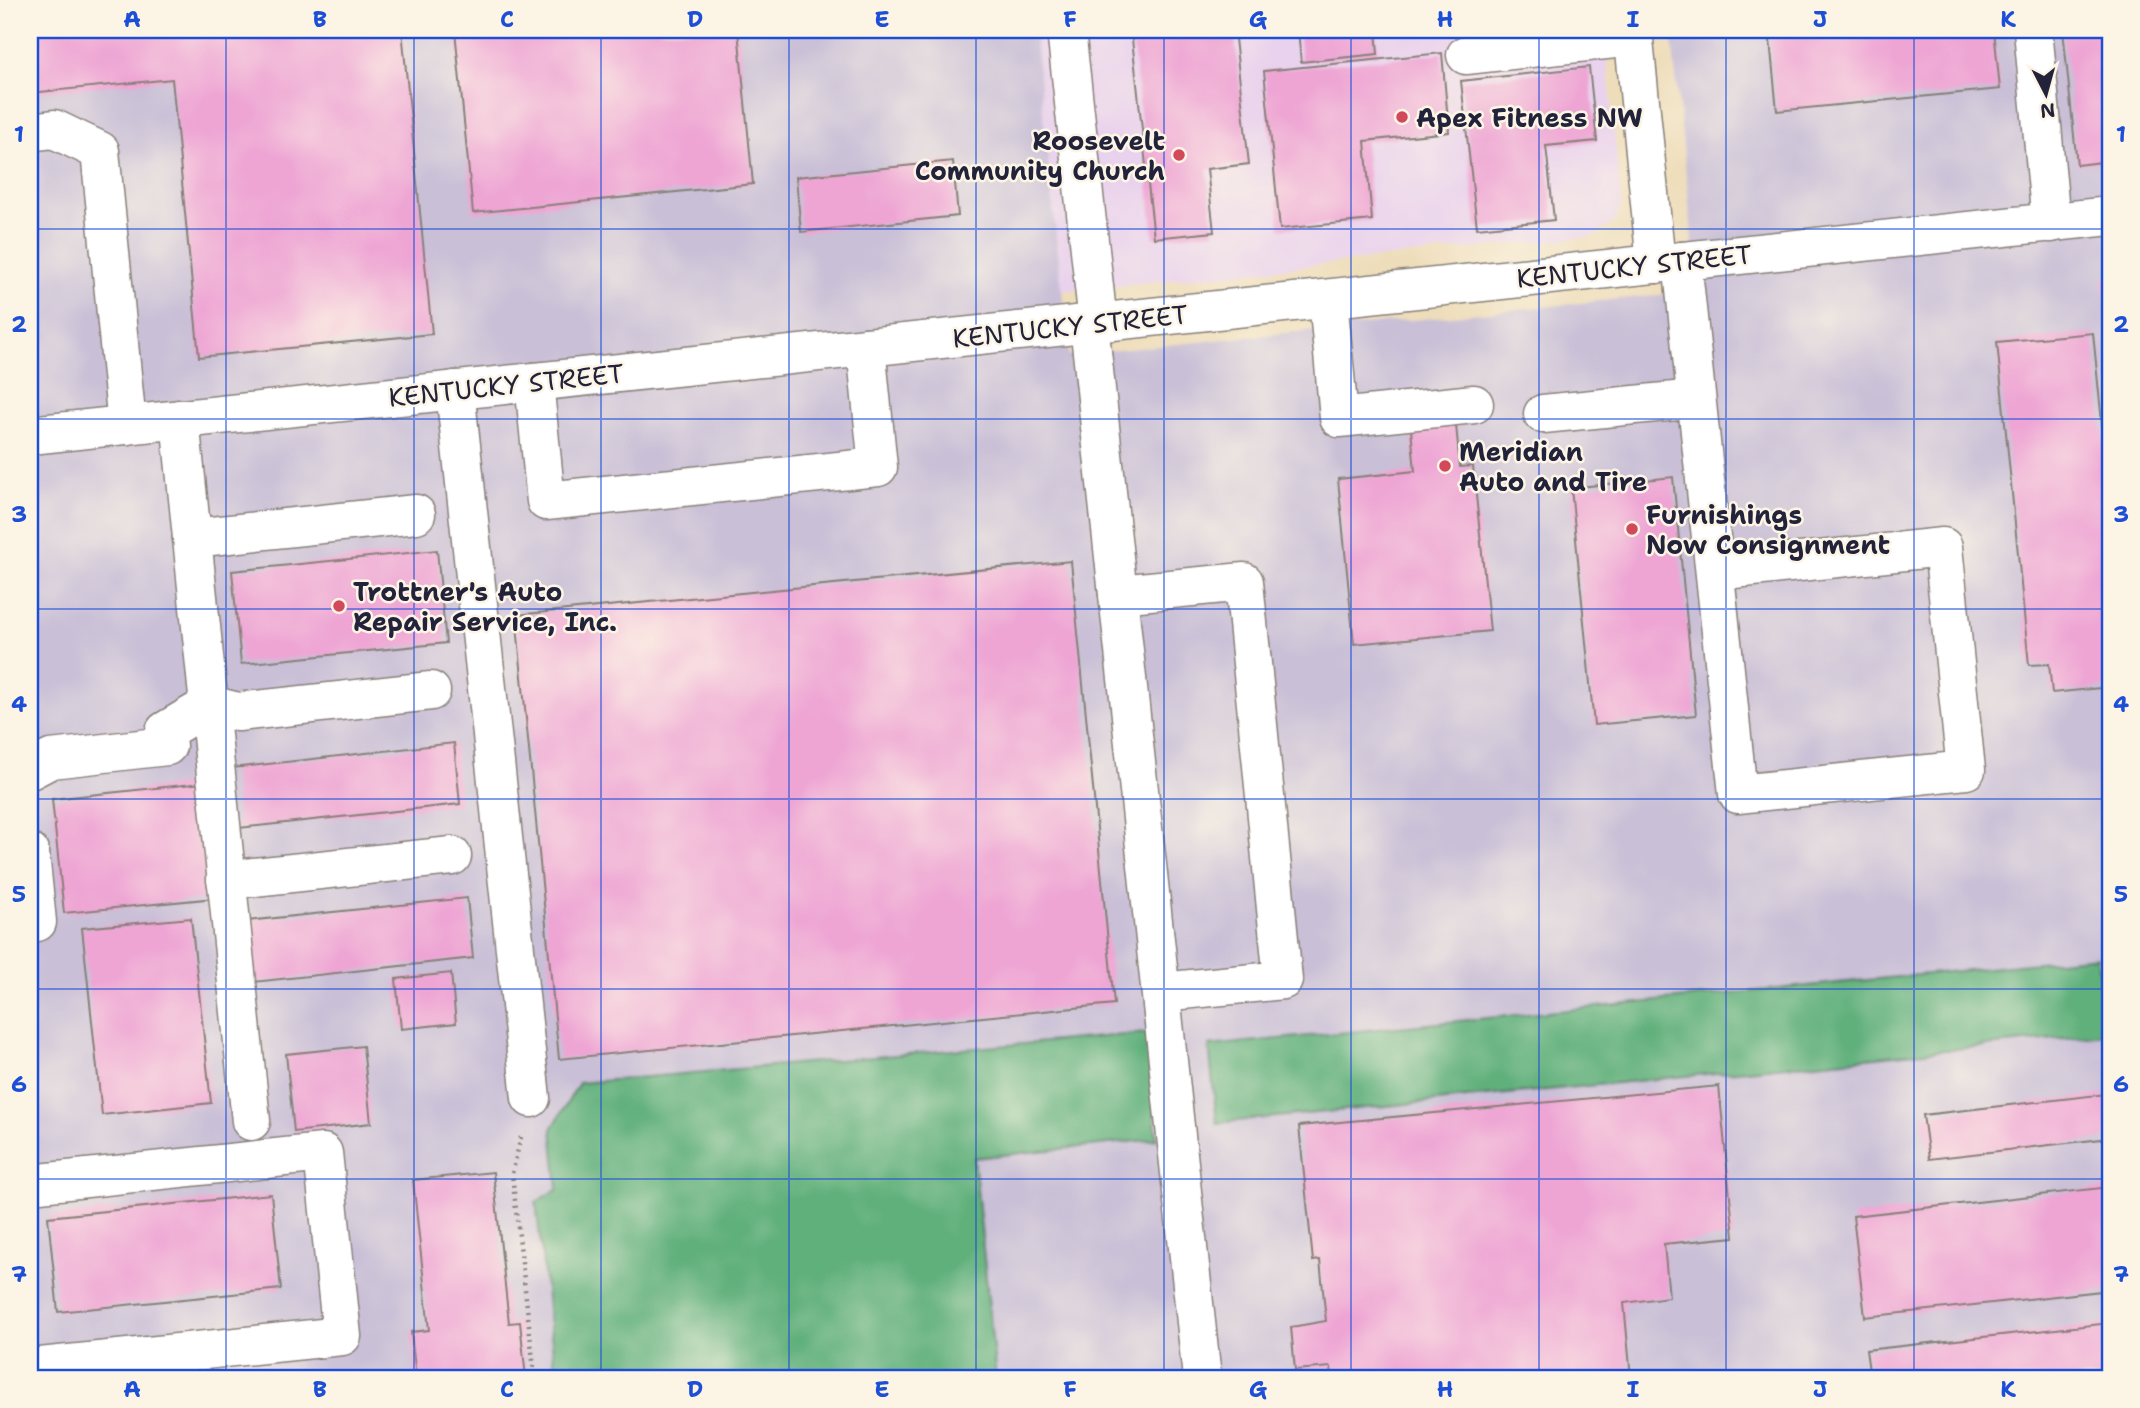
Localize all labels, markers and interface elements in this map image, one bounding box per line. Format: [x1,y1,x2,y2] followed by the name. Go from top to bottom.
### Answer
[123,4,141,34] text: A
[313,4,327,34] text: B
[500,4,514,34] text: C
[687,4,703,34] text: D
[874,4,890,34] text: E
[1063,4,1077,34] text: F
[1249,4,1268,34] text: G
[1437,4,1453,34] text: H
[1627,4,1640,34] text: I
[1813,4,1827,34] text: J
[2000,4,2016,34] text: K
[2010,60,2080,130] north arrow
[2039,97,2057,124] text: N
[1416,100,1643,135] place label: Apex Fitness NW
[1394,109,1410,125] marker: Apex Fitness NW
[14,119,24,149] text: 1
[2116,119,2126,149] text: 1
[915,123,1165,188] place label: Roosevelt Community Church
[1171,147,1187,163] marker: Roosevelt Community Church
[1515,236,1753,296] street label: KENTUCKY STREET
[951,296,1189,356] street label: KENTUCKY STREET
[11,309,27,339] text: 2
[2113,309,2129,339] text: 2
[387,355,625,415] street label: KENTUCKY STREET
[1459,434,1647,499] place label: Meridian Auto and Tire
[1437,458,1453,474] marker: Meridian Auto and Tire
[1646,497,1890,562] place label: Furnishings Now Consignment
[11,499,27,529] text: 3
[2113,499,2129,529] text: 3
[1624,521,1640,537] marker: Furnishings Now Consignment
[353,574,617,639] place label: Trottner's Auto Repair Service, Inc.
[331,598,347,614] marker: Trottner's Auto Repair Service, Inc.
[11,689,27,719] text: 4
[2113,689,2129,719] text: 4
[12,879,26,909] text: 5
[2114,879,2128,909] text: 5
[11,1069,27,1099] text: 6
[2113,1069,2129,1099] text: 6
[11,1259,27,1289] text: 7
[2113,1259,2129,1289] text: 7
[123,1374,141,1404] text: A
[313,1374,327,1404] text: B
[500,1374,514,1404] text: C
[687,1374,703,1404] text: D
[874,1374,890,1404] text: E
[1063,1374,1077,1404] text: F
[1249,1374,1268,1404] text: G
[1437,1374,1453,1404] text: H
[1627,1374,1640,1404] text: I
[1813,1374,1827,1404] text: J
[2000,1374,2016,1404] text: K

